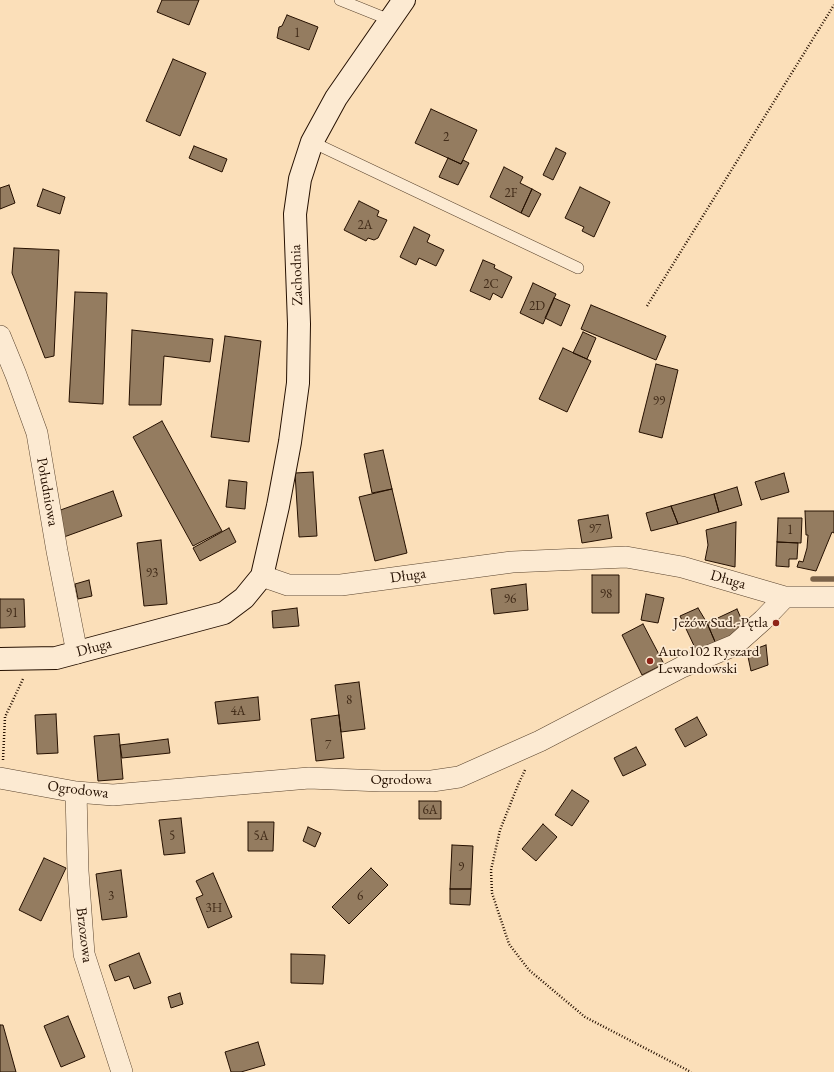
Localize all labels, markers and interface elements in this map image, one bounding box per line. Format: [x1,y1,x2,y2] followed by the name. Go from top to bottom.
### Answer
[294,25,300,41] house number: 1
[443,129,449,145] house number: 2
[505,185,517,201] house number: 2F
[357,217,373,233] house number: 2A
[287,244,307,306] street label: Zachodnia
[483,276,499,292] house number: 2C
[529,298,545,314] house number: 2D
[653,393,665,409] house number: 99
[32,456,62,528] street label: Południowa
[589,521,601,537] house number: 97
[787,522,793,538] house number: 1
[146,565,158,581] house number: 93
[389,565,427,587] street label: Długa
[708,566,748,594] street label: Długa
[600,586,612,602] house number: 98
[504,591,516,607] house number: 96
[6,605,18,621] house number: 91
[673,614,768,632] place label: Jeżów Sud.-Pętla
[771,618,781,628] marker: Jeżów Sud.-Pętla
[74,635,114,661] street label: Długa
[658,643,759,678] place label: Auto102 Ryszard Lewandowski
[645,656,655,666] marker: Auto102 Ryszard Lewandowski
[346,692,352,708] house number: 8
[230,703,246,719] house number: 4A
[325,737,331,753] house number: 7
[370,771,432,789] street label: Ogrodowa
[47,777,109,803] street label: Ogrodowa
[422,802,438,818] house number: 6A
[169,828,175,844] house number: 5
[253,828,269,844] house number: 5A
[458,859,464,875] house number: 9
[108,888,114,904] house number: 3
[357,888,363,904] house number: 6
[206,900,222,916] house number: 3H
[72,906,96,964] street label: Brzozowa

